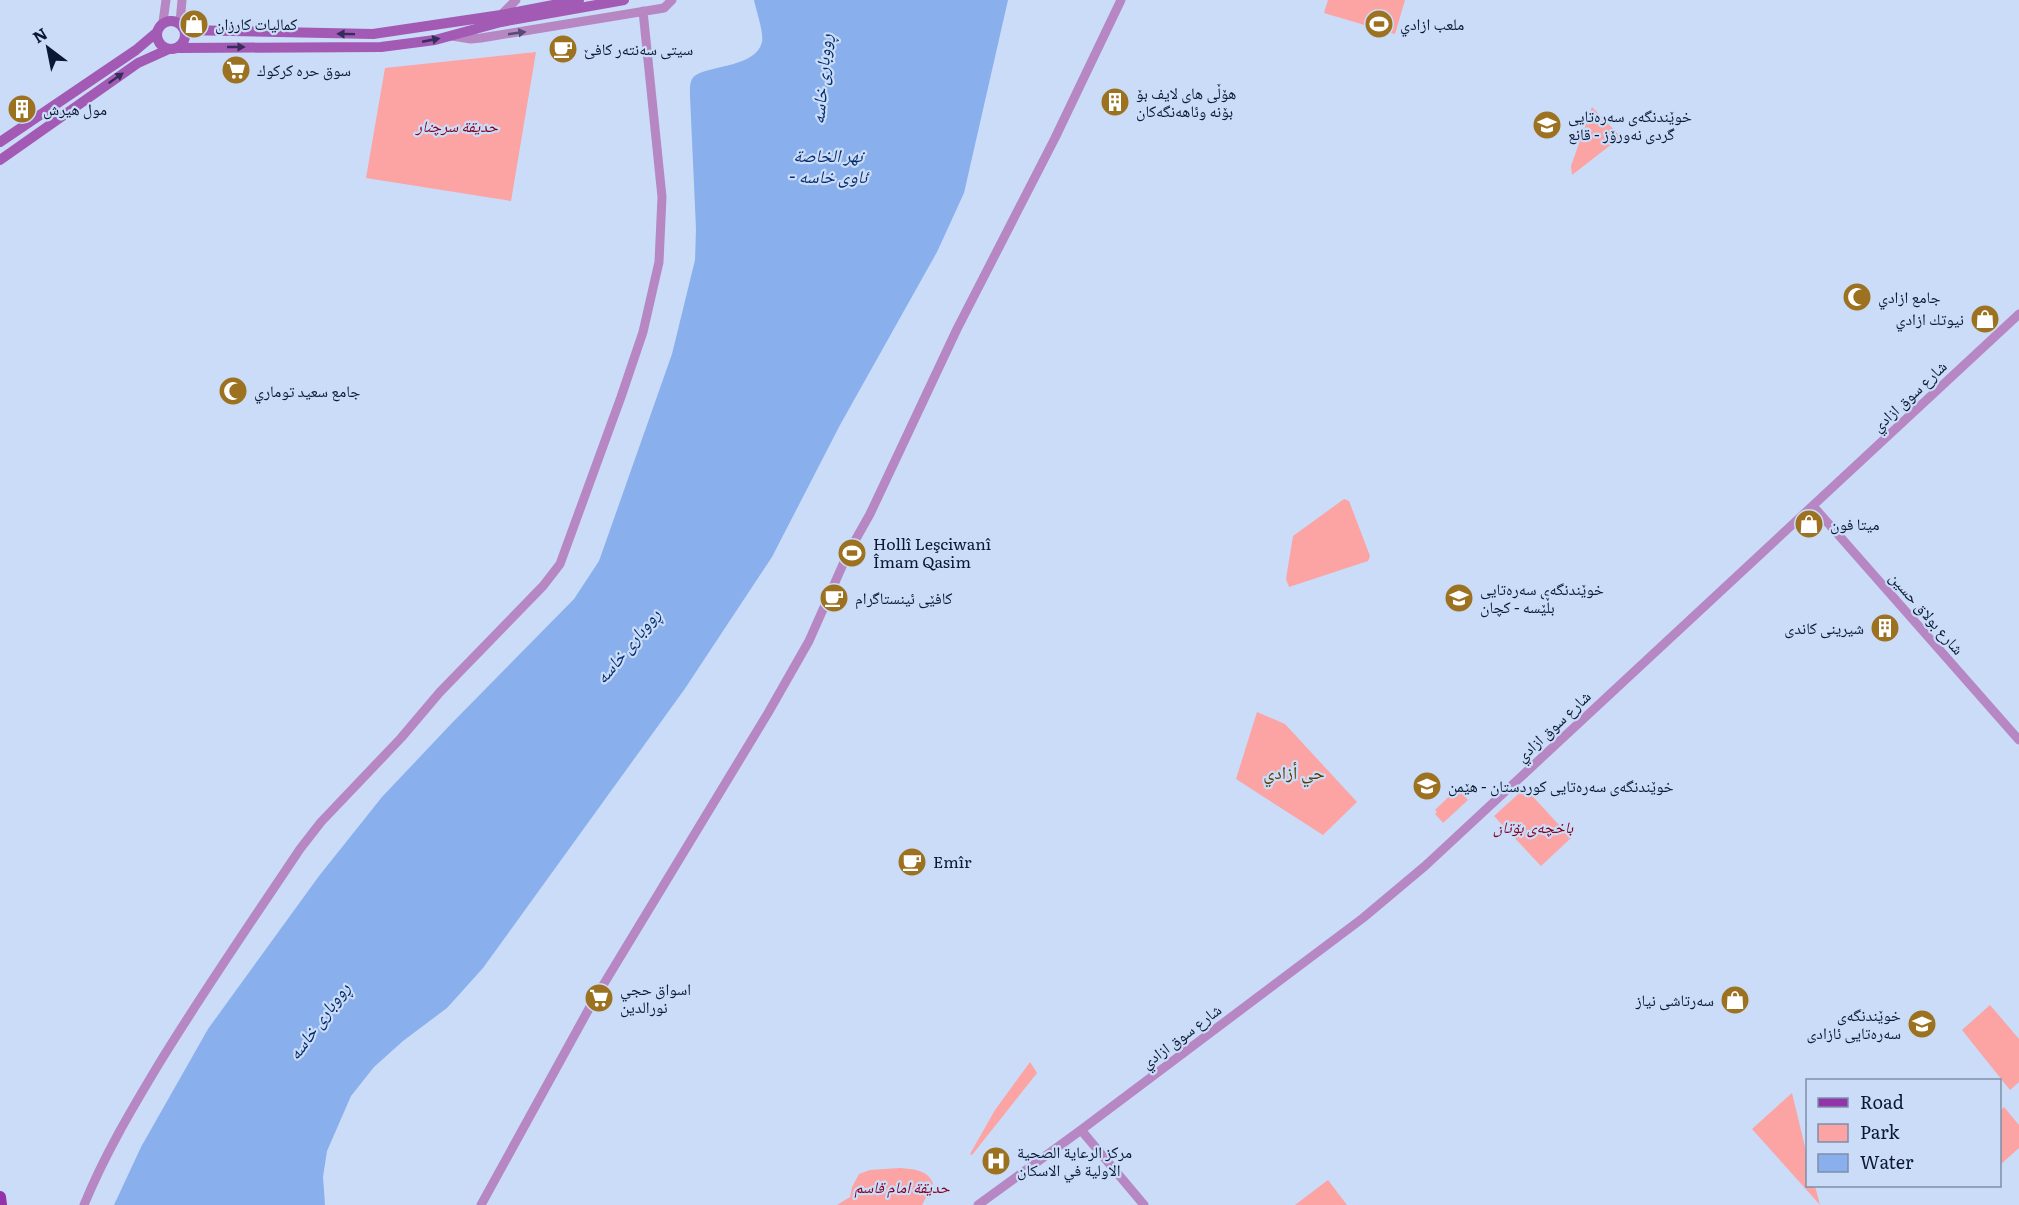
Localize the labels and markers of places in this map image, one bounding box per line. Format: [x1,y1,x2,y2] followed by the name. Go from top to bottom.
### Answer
[178,8,210,40] shop icon: كمالیات كارزان
[1363,8,1395,40] sports icon: ملعب ازادي
[215,11,298,35] place label: كمالیات كارزان
[1400,11,1464,37] place label: ملعب ازادي
[547,33,579,65] cafe icon: سیتی سەنتەر کافێ
[584,36,693,60] place label: سیتی سەنتەر کافێ
[220,54,252,86] supermarket icon: سوق حره كركوك
[257,57,351,81] place label: سوق حره كركوك
[1136,80,1236,122] place label: هۆڵی های لایف بۆ بۆنە وئاهەنگەکان
[1099,86,1131,118] building icon: هۆڵی های لایف بۆ بۆنە وئاهەنگەکان
[6,93,38,125] building icon: مول هيرش
[43,96,107,120] place label: مول هيرش
[1568,103,1692,145] place label: خوێندنگەی سەرەتایی گردی نەورۆز - قانع
[1531,109,1563,141] school or university icon: خوێندنگەی سەرەتایی گردی نەورۆز - قانع
[1841,281,1873,313] mosque icon: جامع ازادي
[1878,284,1941,310] place label: جامع ازادي
[1969,303,2001,335] shop icon: نيوتك ازادي
[1896,306,1964,332] place label: نيوتك ازادي
[217,375,249,407] mosque icon: جامع سعيد توماري
[254,378,360,404] place label: جامع سعيد توماري
[1793,508,1825,540] shop icon: ميتا فون
[1830,511,1880,535] place label: ميتا فون
[873,531,991,573] place label: Hollî Leşciwanî Îmam Qasim
[836,537,868,569] sports icon: Hollî Leşciwanî Îmam Qasim
[1480,576,1604,618] place label: خوێندنگەی سەرەتایی بڵێسە - کچان
[818,582,850,614] cafe icon: کافێی ئینستاگرام
[1443,582,1475,614] school or university icon: خوێندنگەی سەرەتایی بڵێسە - کچان
[855,585,953,609] place label: کافێی ئینستاگرام
[1869,612,1901,644] building icon: شیرینی کاندی
[1784,615,1864,639] place label: شیرینی کاندی
[1411,770,1443,802] school or university icon: خوێندنگەی سەرەتایی کوردستان - هێمن
[1448,773,1674,797] place label: خوێندنگەی سەرەتایی کوردستان - هێمن
[896,846,928,878] cafe icon: Emîr
[933,849,972,873] place label: Emîr
[620,976,691,1018] place label: اسواق حجي نورالدين
[583,982,615,1014] supermarket icon: اسواق حجي نورالدين
[1719,984,1751,1016] shop icon: سەرتاشی نیاز
[1634,987,1714,1011] place label: سەرتاشی نیاز
[1806,1002,1901,1044] place label: خوێندنگەی سەرەتایی ئازادی
[1906,1008,1938,1040] school or university icon: خوێندنگەی سەرەتایی ئازادی
[1017,1139,1132,1183] place label: مركز الرعاية الصحية الاولية في الاسكان
[980,1145,1012,1177] hospital icon: مركز الرعاية الصحية الاولية في الاسكان

